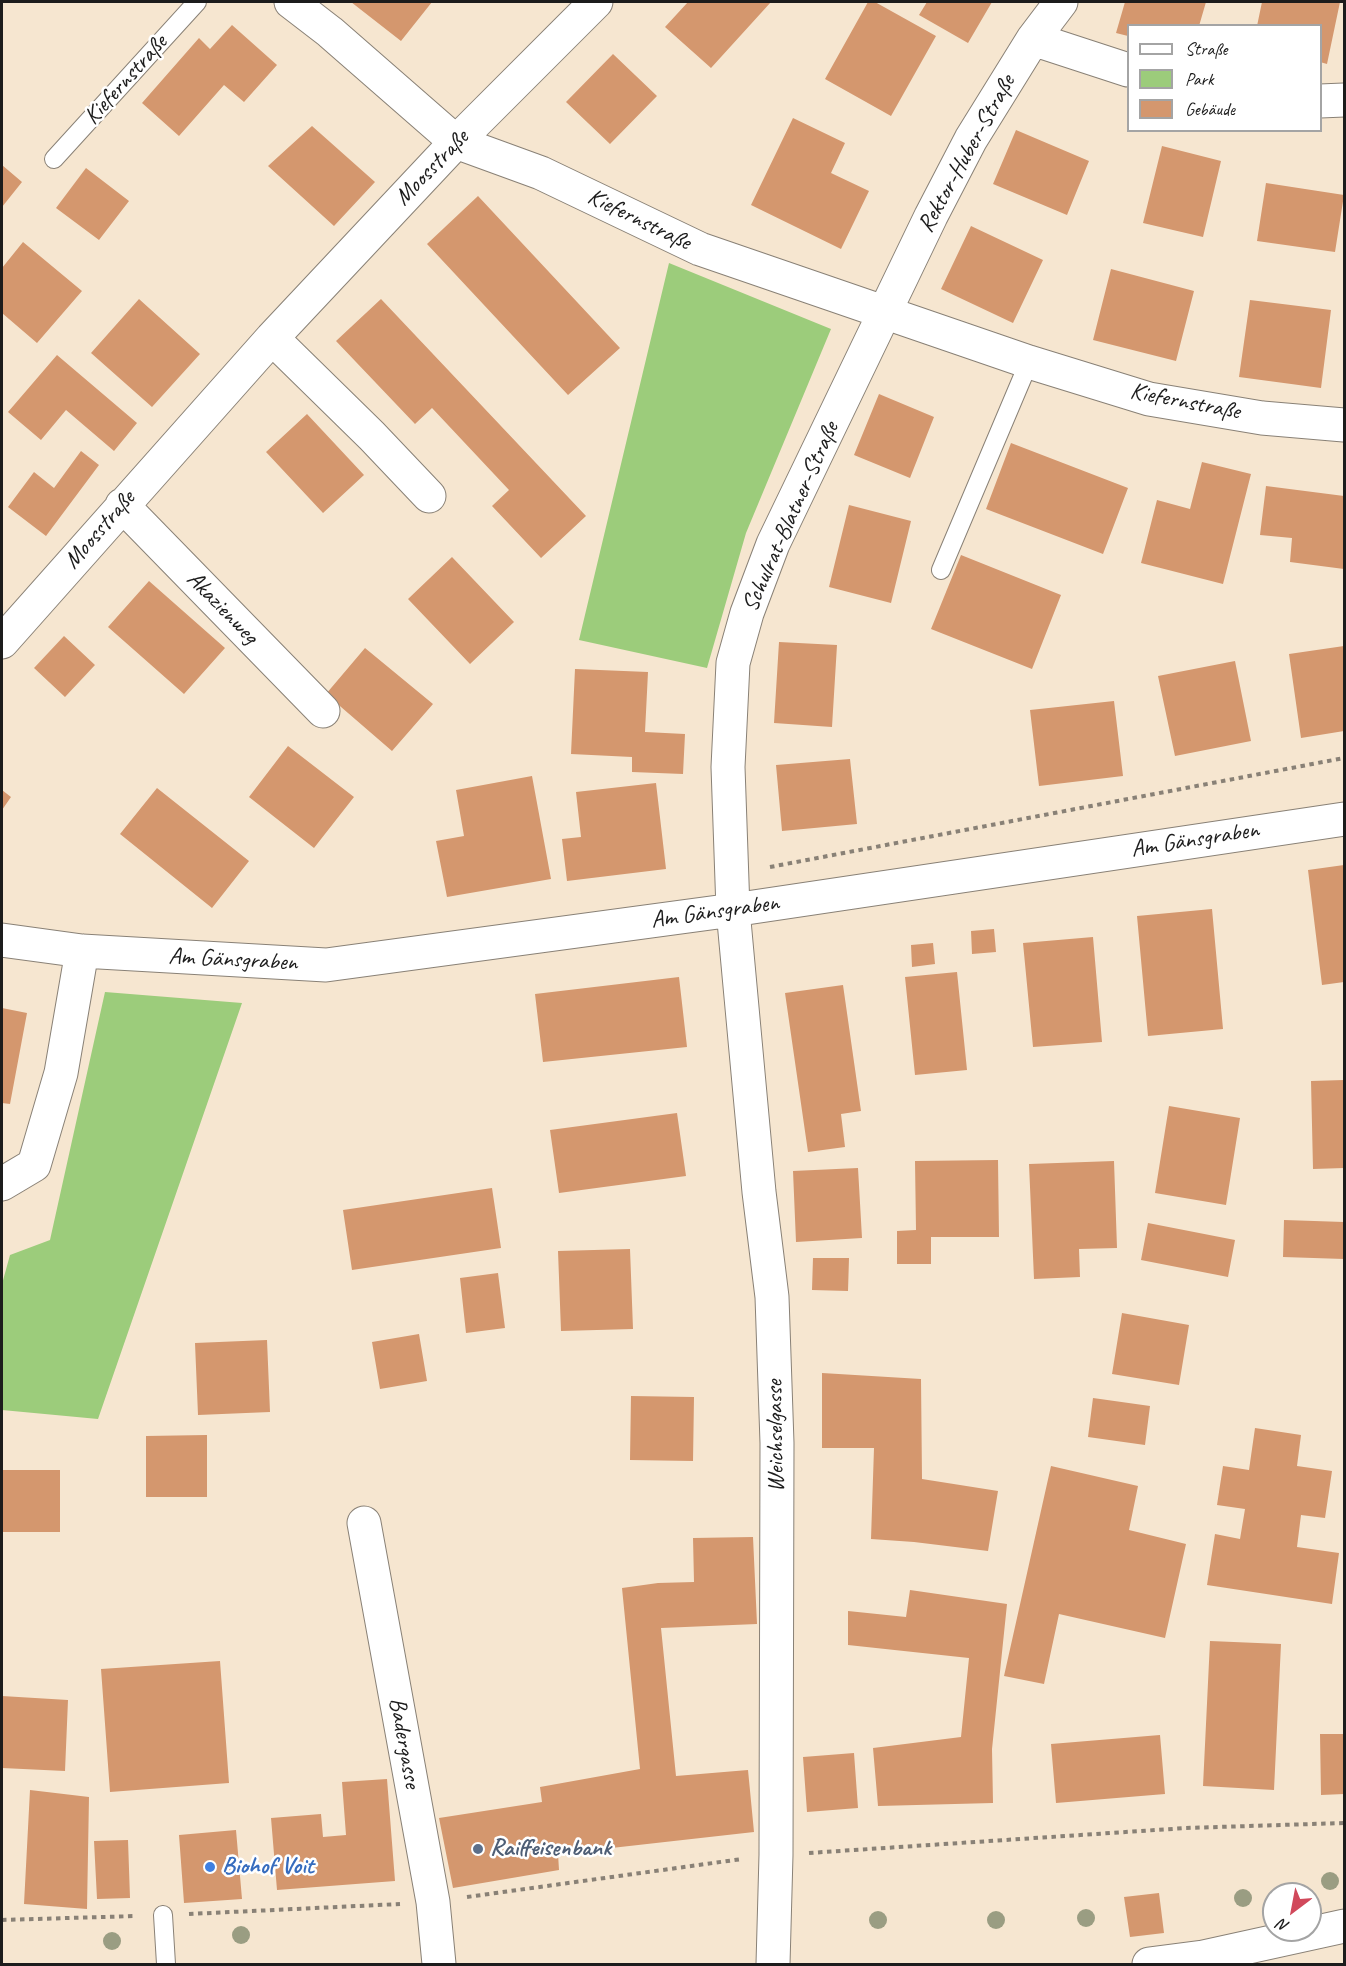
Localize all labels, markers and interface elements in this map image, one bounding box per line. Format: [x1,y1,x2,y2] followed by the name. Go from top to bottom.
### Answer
[1127,24,1322,132] legend
[78,29,174,131] street label: Kiefernstraße
[1185,38,1227,60] text: Straße
[1185,68,1214,90] text: Park
[912,70,1022,238] street label: Rektor-Huber-Straße
[1185,98,1235,120] text: Gebäude
[389,124,475,212] street label: Moosstraße
[583,183,695,257] street label: Kiefernstraße
[1128,377,1242,427] street label: Kiefernstraße
[736,418,846,616] street label: Schulrat-Blatner-Straße
[58,485,142,575] street label: Moosstraße
[180,565,264,651] street label: Akazienweg
[1129,816,1261,864] street label: Am Gänsgraben
[649,889,781,935] street label: Am Gänsgraben
[168,942,298,978] street label: Am Gänsgraben
[761,1380,791,1492] street label: Weichselgasse
[382,1696,426,1790] street label: Badergasse
[490,1835,611,1863] place label: Raiffeisenbank
[471,1842,485,1856] marker: Raiffeisenbank
[222,1853,314,1881] place label: Biohof Voit
[203,1860,217,1874] marker: Biohof Voit
[1262,1882,1322,1942] north arrow
[1274,1914,1293,1937] text: N

